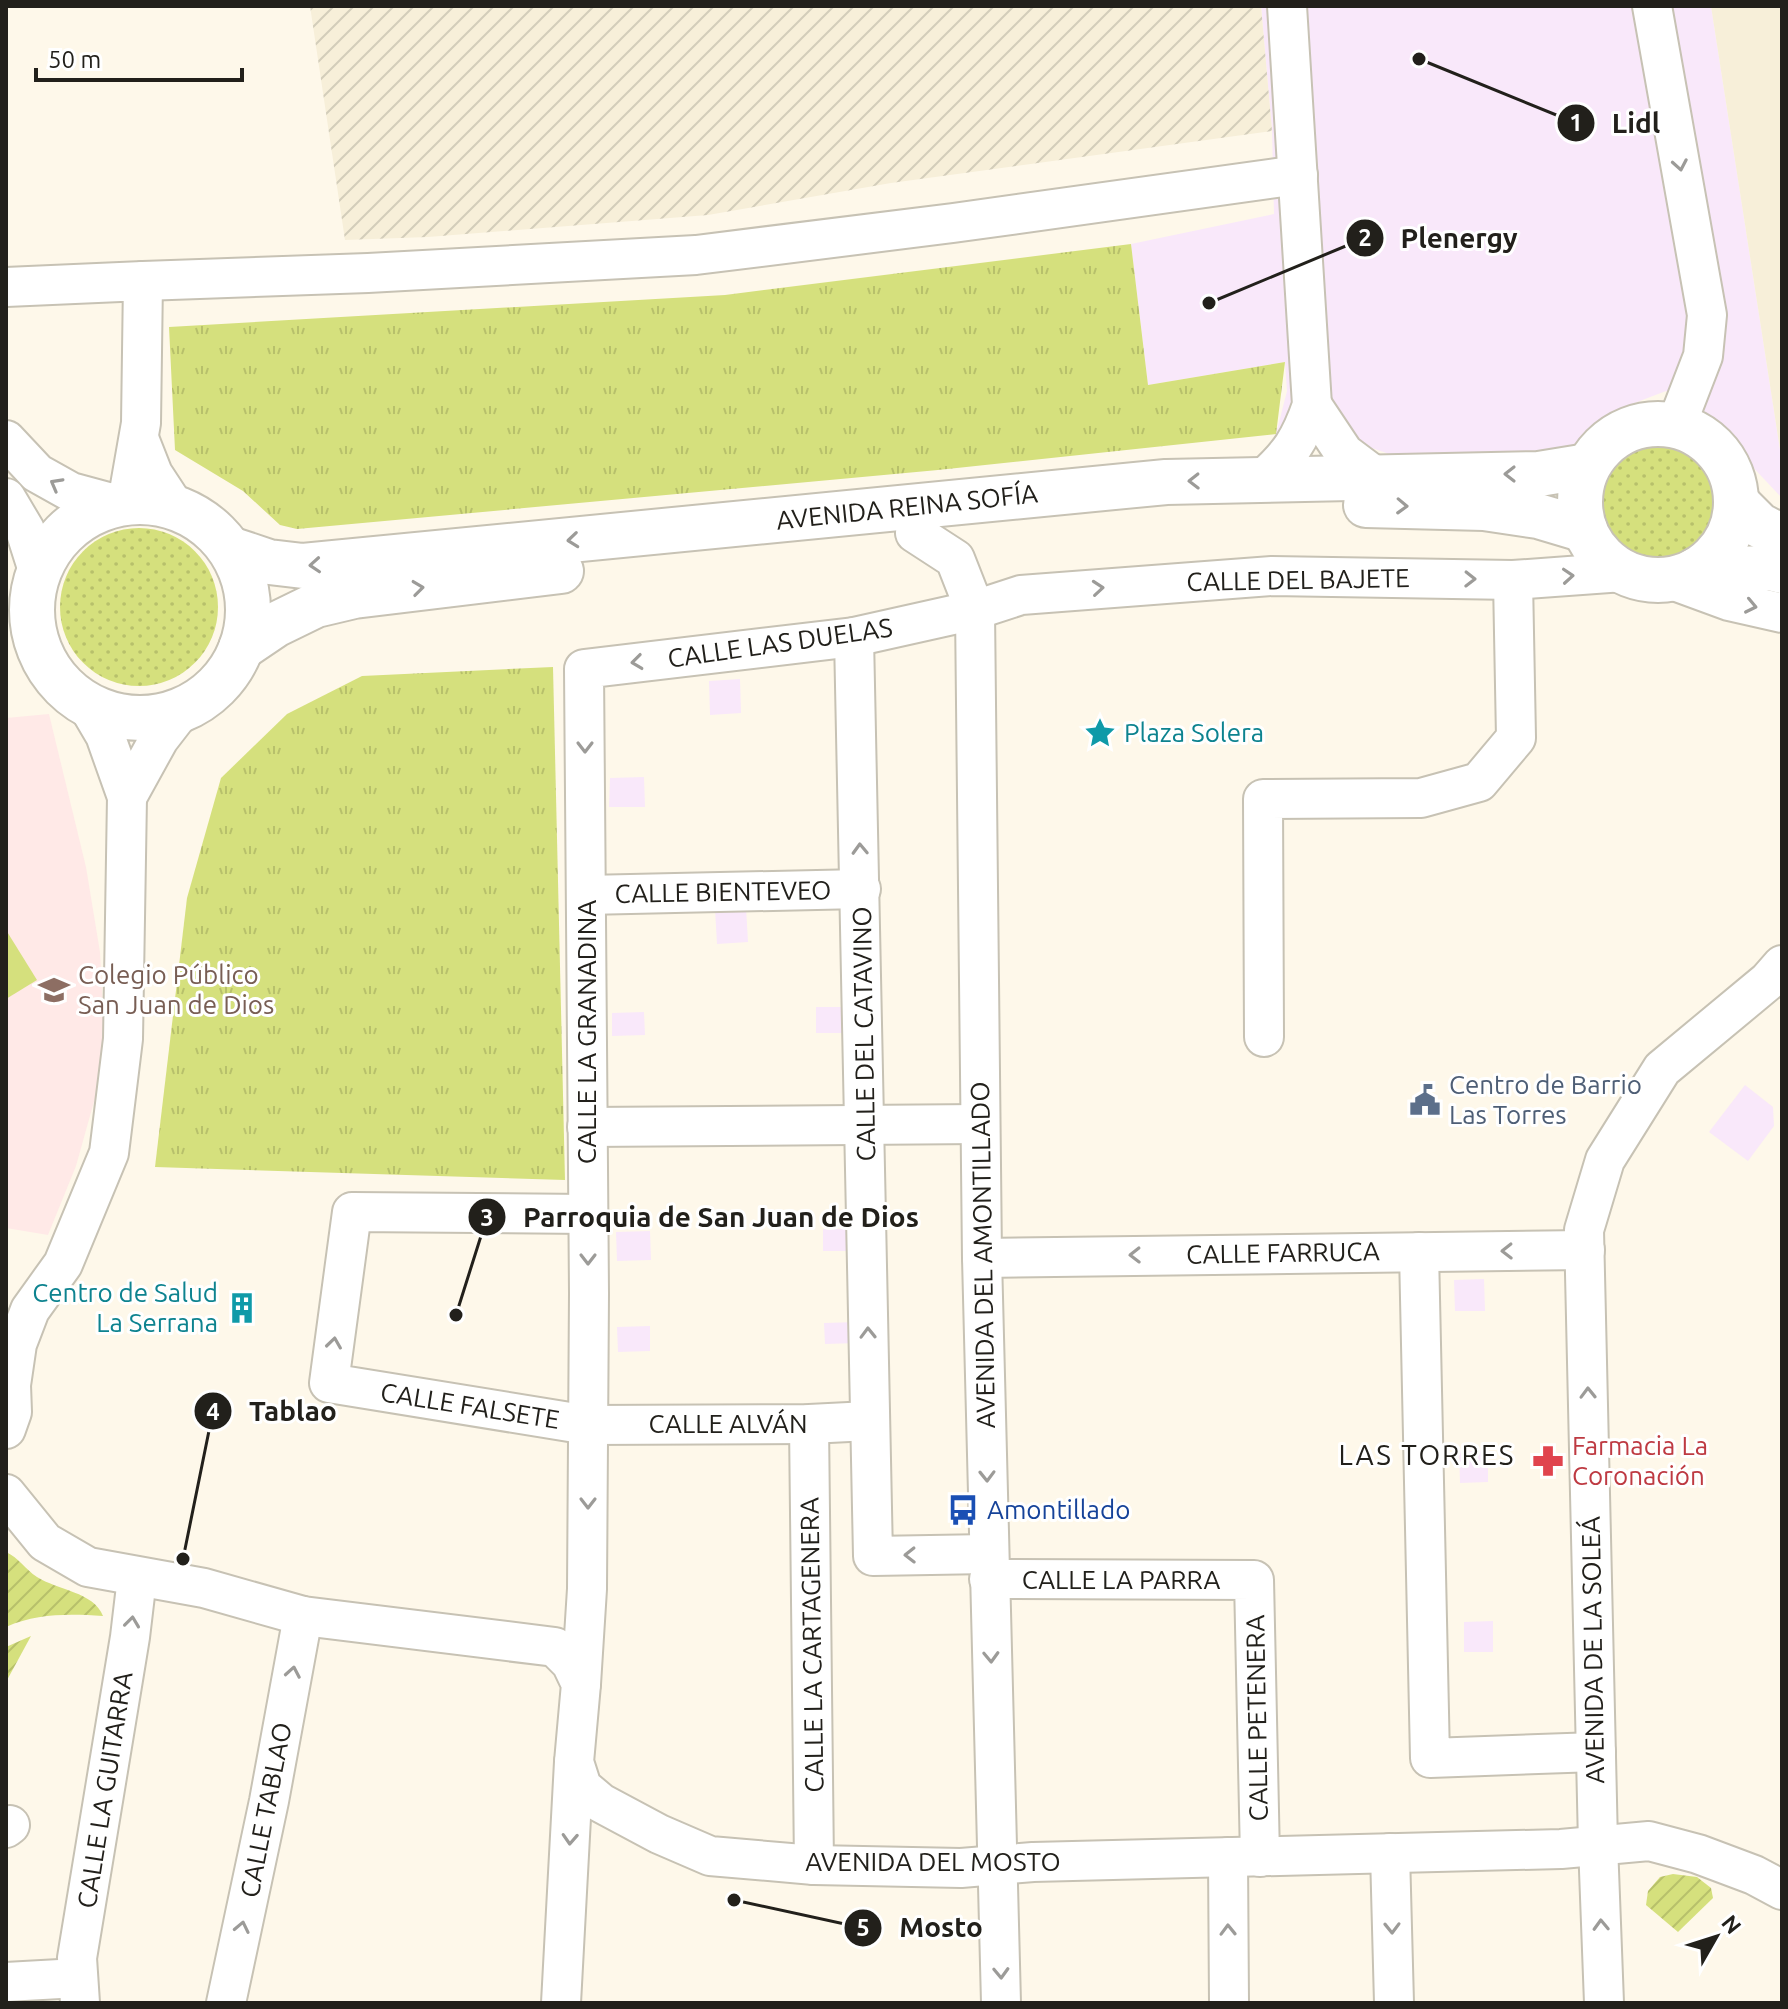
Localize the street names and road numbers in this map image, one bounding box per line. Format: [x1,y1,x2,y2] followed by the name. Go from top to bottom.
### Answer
[775,477,1039,535] street label: AVENIDA REINA SOFÍA
[1186,563,1410,596] street label: CALLE DEL BAJETE
[666,612,894,673] street label: CALLE LAS DUELAS
[614,875,832,908] street label: CALLE BIENTEVEO
[572,900,601,1164] street label: CALLE LA GRANADINA
[847,906,880,1162] street label: CALLE DEL CATAVINO
[965,1081,1000,1429] street label: AVENIDA DEL AMONTILLADO
[1186,1236,1380,1269] street label: CALLE FARRUCA
[378,1377,562,1434] street label: CALLE FALSETE
[649,1408,807,1438] street label: CALLE ALVÁN
[794,1497,829,1793] street label: CALLE LA CARTAGENERA
[1575,1516,1609,1784] street label: AVENIDA DE LA SOLEÁ
[1022,1565,1220,1594] street label: CALLE LA PARRA
[1240,1614,1273,1822] street label: CALLE PETENERA
[71,1670,138,1910] street label: CALLE LA GUITARRA
[234,1720,297,1900] street label: CALLE TABLAO
[805,1847,1061,1876] street label: AVENIDA DEL MOSTO

